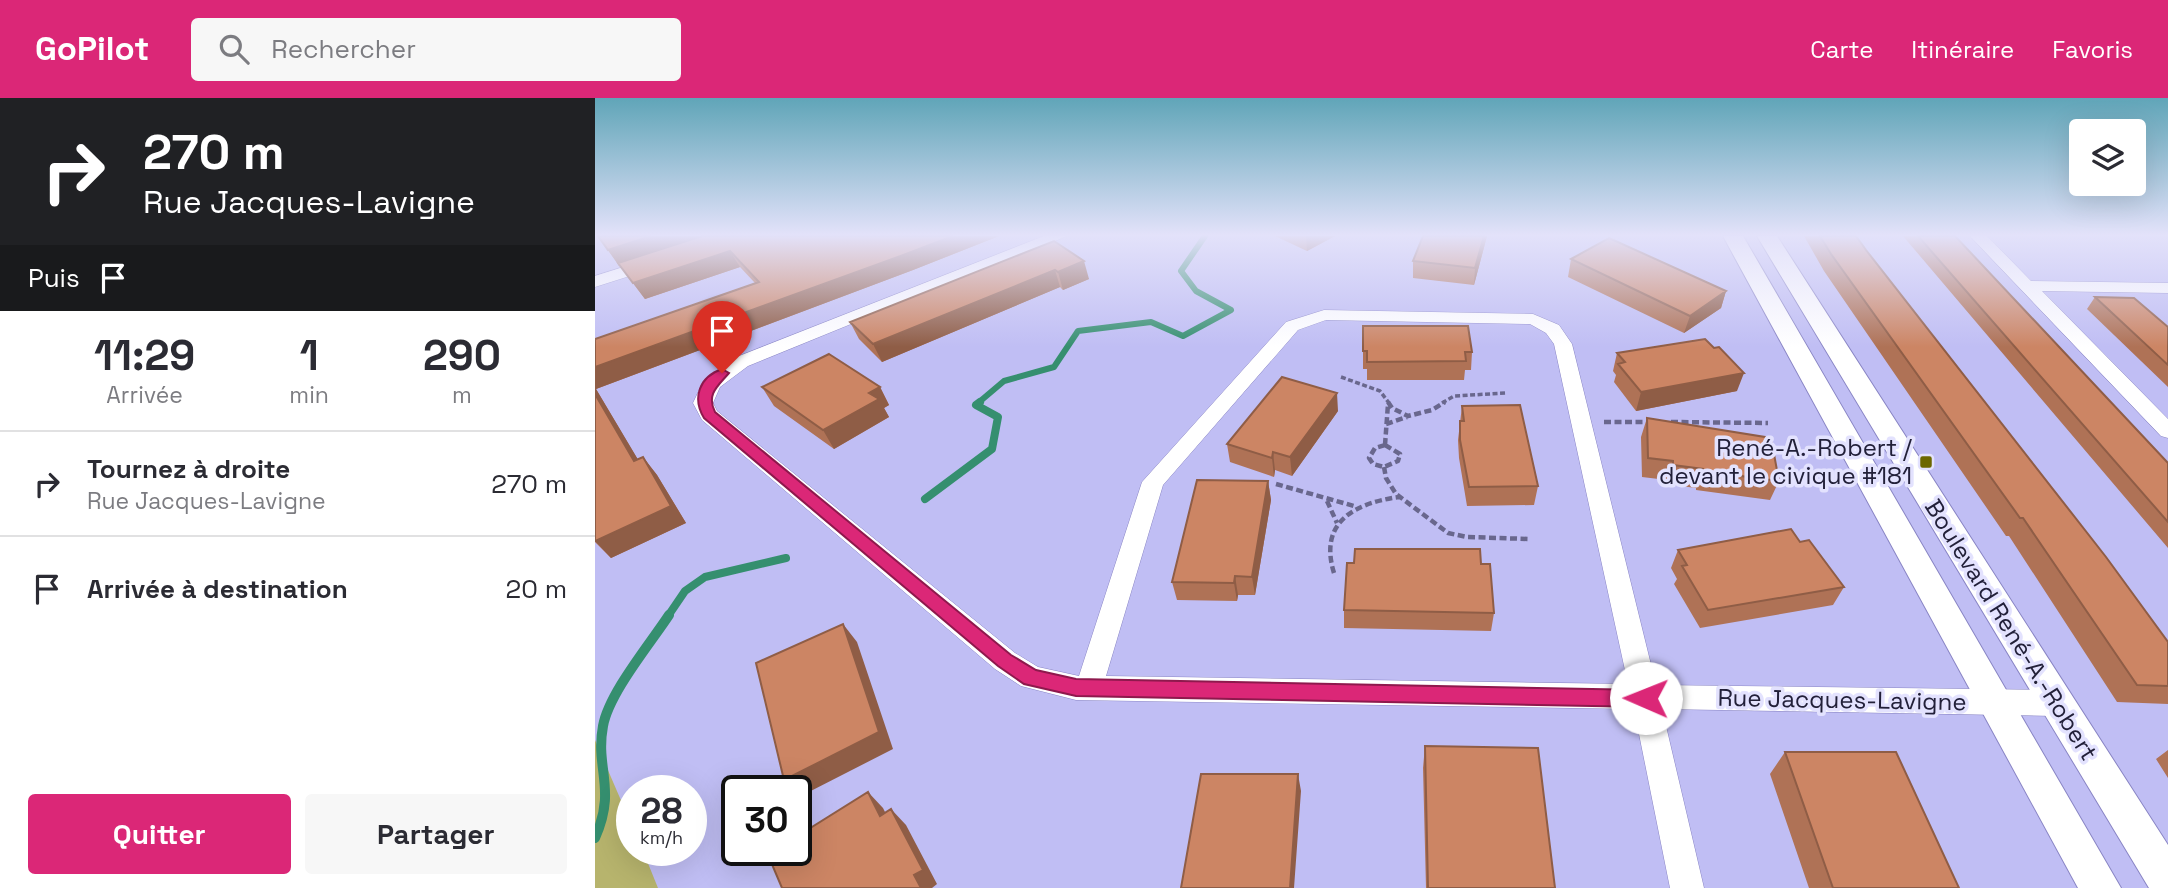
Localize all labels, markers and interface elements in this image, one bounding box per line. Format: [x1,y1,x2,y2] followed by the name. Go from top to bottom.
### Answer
[191,18,681,81] search box
[35,28,149,70] text: GoPilot
[215,30,253,68] icon: search
[271,32,416,66] text: Rechercher
[1810,34,1873,65] text: Carte
[1911,34,2014,65] text: Itinéraire
[2052,34,2133,65] text: Favoris
[2069,119,2146,196] map controls
[2069,119,2146,196] button: layers
[143,121,285,183] text: 270 m
[28,126,119,217] icon: right
[143,182,475,222] text: Rue Jacques-Lavigne
[94,259,132,297] icon: arrive
[28,261,80,295] text: Puis
[692,301,752,373] pin
[703,312,741,350] icon: arrive
[94,329,195,382] text: 11:29
[300,329,319,382] text: 1
[423,329,501,382] text: 290
[106,380,183,410] text: Arrivée
[289,380,329,410] text: min
[452,380,472,410] text: m
[1659,432,1912,491] place label: René-A.-Robert / devant le civique #181
[87,452,290,486] text: Tournez à droite
[1918,454,1934,470] marker: René-A.-Robert / devant le civique #181
[28,465,66,503] icon: right
[491,467,567,501] text: 270 m
[87,486,326,516] text: Rue Jacques-Lavigne
[1918,493,2105,766] street label: Boulevard René-A.-Robert
[28,570,66,608] icon: arrive
[87,572,348,606] text: Arrivée à destination
[506,572,567,606] text: 20 m
[1609,661,1683,735] position arrow
[1717,682,1967,717] street label: Rue Jacques-Lavigne
[721,775,812,866] speed limit sign: 30
[641,789,682,833] text: 28
[28,794,291,874] button: Quitter
[305,794,567,874] button: Partager
[640,826,683,849] text: km/h

